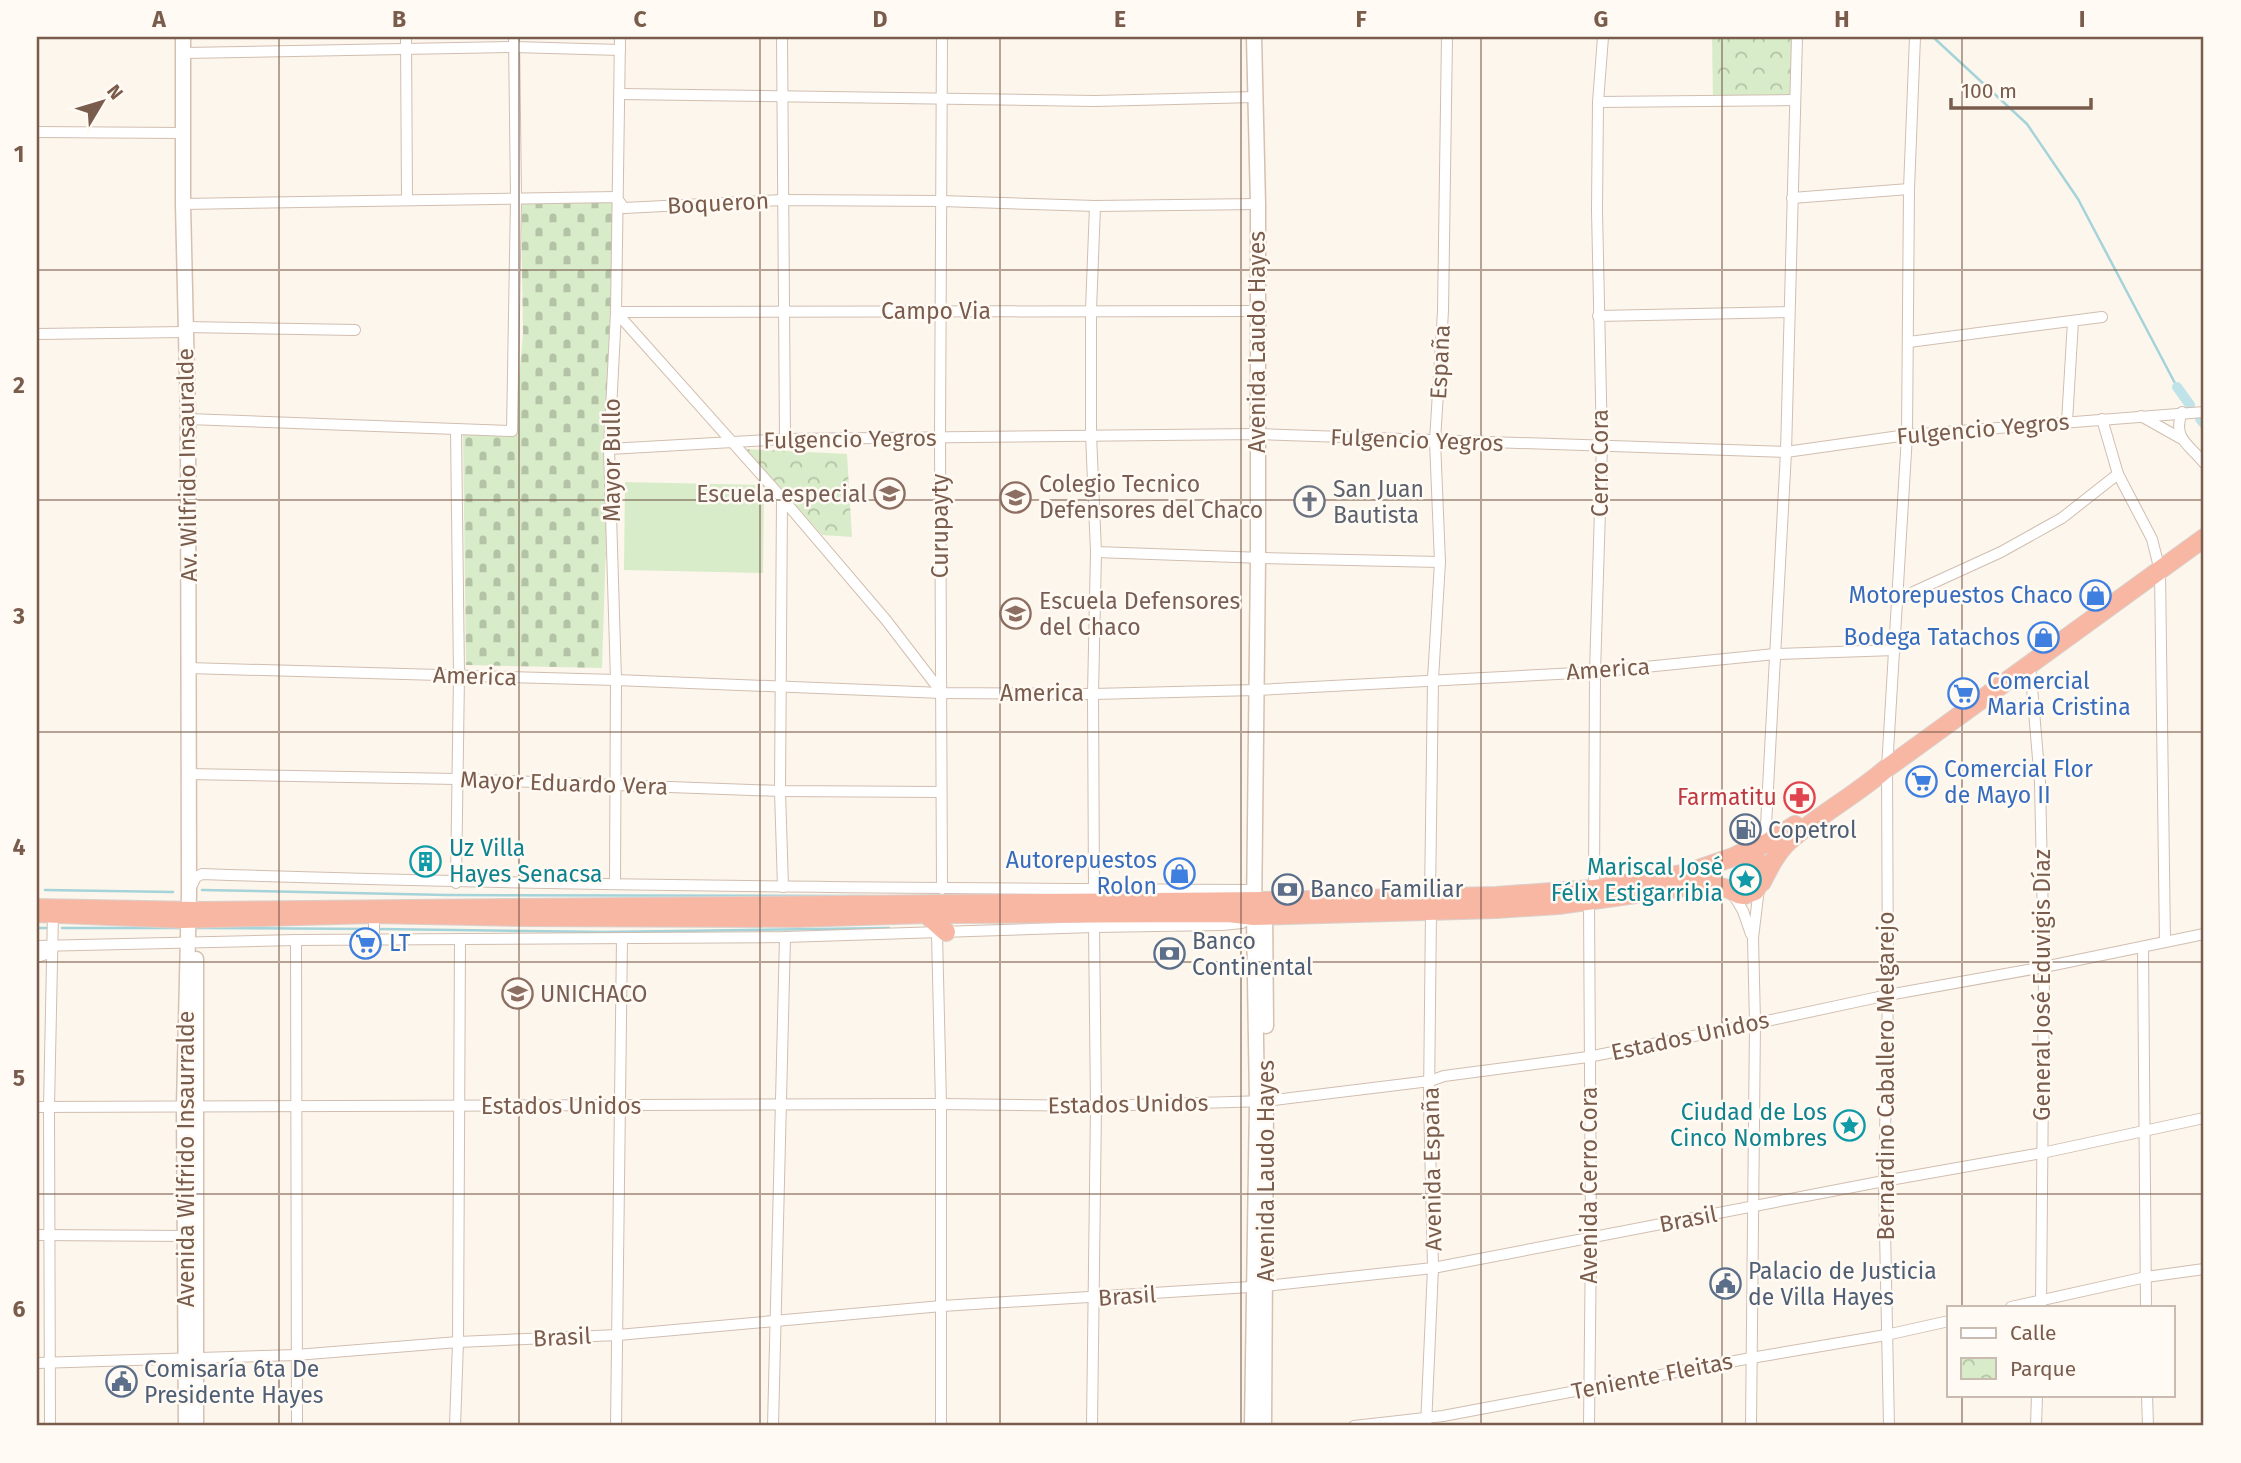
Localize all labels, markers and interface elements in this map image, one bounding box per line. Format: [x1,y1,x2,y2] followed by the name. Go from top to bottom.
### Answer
[151,5,166,33] text: A
[392,5,406,33] text: B
[633,5,647,33] text: C
[873,5,888,33] text: D
[1114,5,1126,33] text: E
[1355,5,1367,33] text: F
[1594,5,1608,33] text: G
[1834,5,1850,33] text: H
[2079,5,2085,33] text: I
[66,66,136,136] north arrow
[1951,66,2090,110] scale bar
[1961,78,2017,104] text: 100 m
[102,80,128,104] text: N
[14,140,24,168] text: 1
[666,186,770,220] street label: Boqueron
[1243,231,1271,453] street label: Avenida Laudo Hayes
[881,297,991,325] street label: Campo Via
[1424,324,1456,400] street label: España
[171,348,203,582] street label: Av. Wilfrido Insauralde
[13,371,25,399] text: 2
[598,398,626,522] street label: Mayor Bullo
[1895,408,2071,450] street label: Fulgencio Yegros
[1586,409,1614,517] street label: Cerro Cora
[763,423,937,455] street label: Fulgencio Yegros
[1330,423,1504,457] street label: Fulgencio Yegros
[1039,470,1263,524] place label: Colegio Tecnico Defensores del Chaco
[926,473,954,578] street label: Curupayty
[1333,475,1424,529] place label: San Juan Bautista
[873,477,907,511] school or university icon: Escuela especial
[696,480,867,508] place label: Escuela especial
[999,480,1033,514] school or university icon: Colegio Tecnico Defensores del Chaco
[1293,485,1327,519] church icon: San Juan Bautista
[2079,578,2113,612] shop icon: Motorepuestos Chaco
[1848,581,2073,609] place label: Motorepuestos Chaco
[1039,587,1240,641] place label: Escuela Defensores del Chaco
[999,597,1033,631] school or university icon: Escuela Defensores del Chaco
[12,602,25,630] text: 3
[2026,620,2060,654] shop icon: Bodega Tatachos
[1844,623,2020,651] place label: Bodega Tatachos
[1565,652,1651,686] street label: America
[432,661,518,691] street label: America
[1987,667,2131,721] place label: Comercial Maria Cristina
[1947,677,1981,711] supermarket icon: Comercial Maria Cristina
[1000,679,1084,707] street label: America
[1944,755,2093,809] place label: Comercial Flor de Mayo II
[460,765,668,801] street label: Mayor Eduardo Vera
[1904,765,1938,799] supermarket icon: Comercial Flor de Mayo II
[1783,780,1817,814] pharmacy icon: Farmatitu
[1677,783,1777,811] place label: Farmatitu
[1728,813,1762,847] fuel station icon: Copetrol
[1768,816,1857,844] place label: Copetrol
[13,833,26,861] text: 4
[449,834,602,888] place label: Uz Villa Hayes Senacsa
[409,844,443,878] building icon: Uz Villa Hayes Senacsa
[1006,846,1157,900] place label: Autorepuestos Rolon
[2028,849,2056,1121] street label: General José Eduvigis Díaz
[1551,853,1723,907] place label: Mariscal José Félix Estigarribia
[1163,856,1197,890] shop icon: Autorepuestos Rolon
[1729,863,1763,897] place icon: Mariscal José Félix Estigarribia
[1270,872,1304,906] bank icon: Banco Familiar
[1310,875,1463,903] place label: Banco Familiar
[1872,911,1900,1241] street label: Bernardino Caballero Melgarejo
[349,926,383,960] supermarket icon: LT
[1192,927,1313,981] place label: Banco Continental
[389,929,411,957] place label: LT
[1152,937,1186,971] bank icon: Banco Continental
[500,977,534,1011] school or university icon: UNICHACO
[540,980,648,1008] place label: UNICHACO
[1608,1006,1772,1066] street label: Estados Unidos
[172,1011,200,1307] street label: Avenida Wilfrido Insaurralde
[1252,1060,1280,1282] street label: Avenida Laudo Hayes
[13,1064,25,1092] text: 5
[1575,1086,1603,1284] street label: Avenida Cerro Cora
[1417,1087,1447,1251] street label: Avenida España
[1047,1089,1209,1119] street label: Estados Unidos
[481,1092,641,1120] street label: Estados Unidos
[1670,1098,1827,1152] place label: Ciudad de Los Cinco Nombres
[1833,1108,1867,1142] place icon: Ciudad de Los Cinco Nombres
[1657,1200,1720,1238] street label: Brasil
[1748,1257,1937,1311] place label: Palacio de Justicia de Villa Hayes
[1708,1267,1742,1301] public building icon: Palacio de Justicia de Villa Hayes
[1097,1280,1157,1312] street label: Brasil
[13,1295,26,1323] text: 6
[1947,1306,2174,1396] legend
[2010,1320,2056,1346] text: Calle
[532,1321,592,1353] street label: Brasil
[1569,1347,1735,1405] street label: Teniente Fleitas
[144,1355,324,1409] place label: Comisaría 6ta De Presidente Hayes
[2010,1356,2076,1382] text: Parque
[104,1365,138,1399] public building icon: Comisaría 6ta De Presidente Hayes

